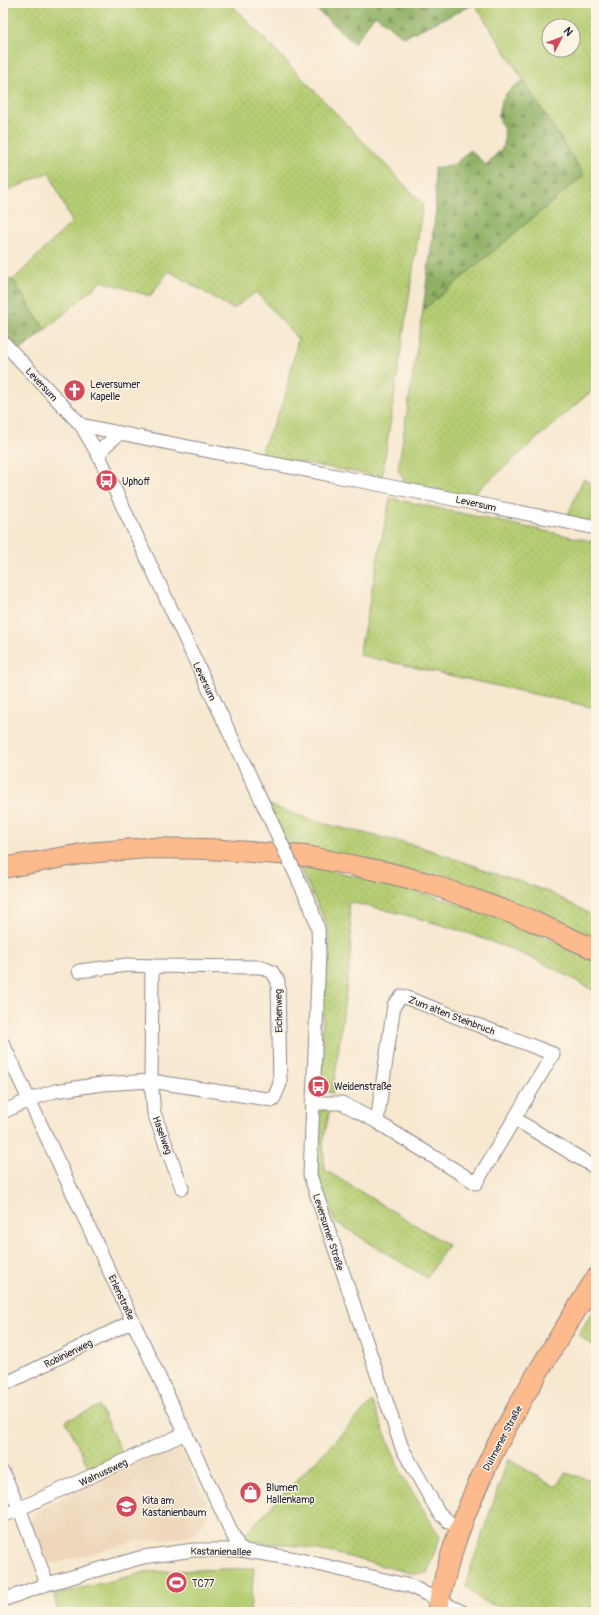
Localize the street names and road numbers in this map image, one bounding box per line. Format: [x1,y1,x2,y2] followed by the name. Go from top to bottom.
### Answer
[23,365,60,404] street label: Leversum
[454,494,497,514] street label: Leversum
[190,660,218,703] street label: Leversum
[273,989,285,1033] street label: Eichenweg
[407,994,497,1038] street label: Zum alten Steinbruch
[150,1115,174,1156] street label: Haselweg
[310,1192,346,1273] street label: Leversumer Straße
[105,1273,137,1322] street label: Erlenstraße
[42,1337,95,1371] street label: Robinienweg
[481,1404,525,1473] street label: Dülmener Straße
[77,1456,129,1489] street label: Walnussweg
[191,1545,251,1559] street label: Kastanienallee

